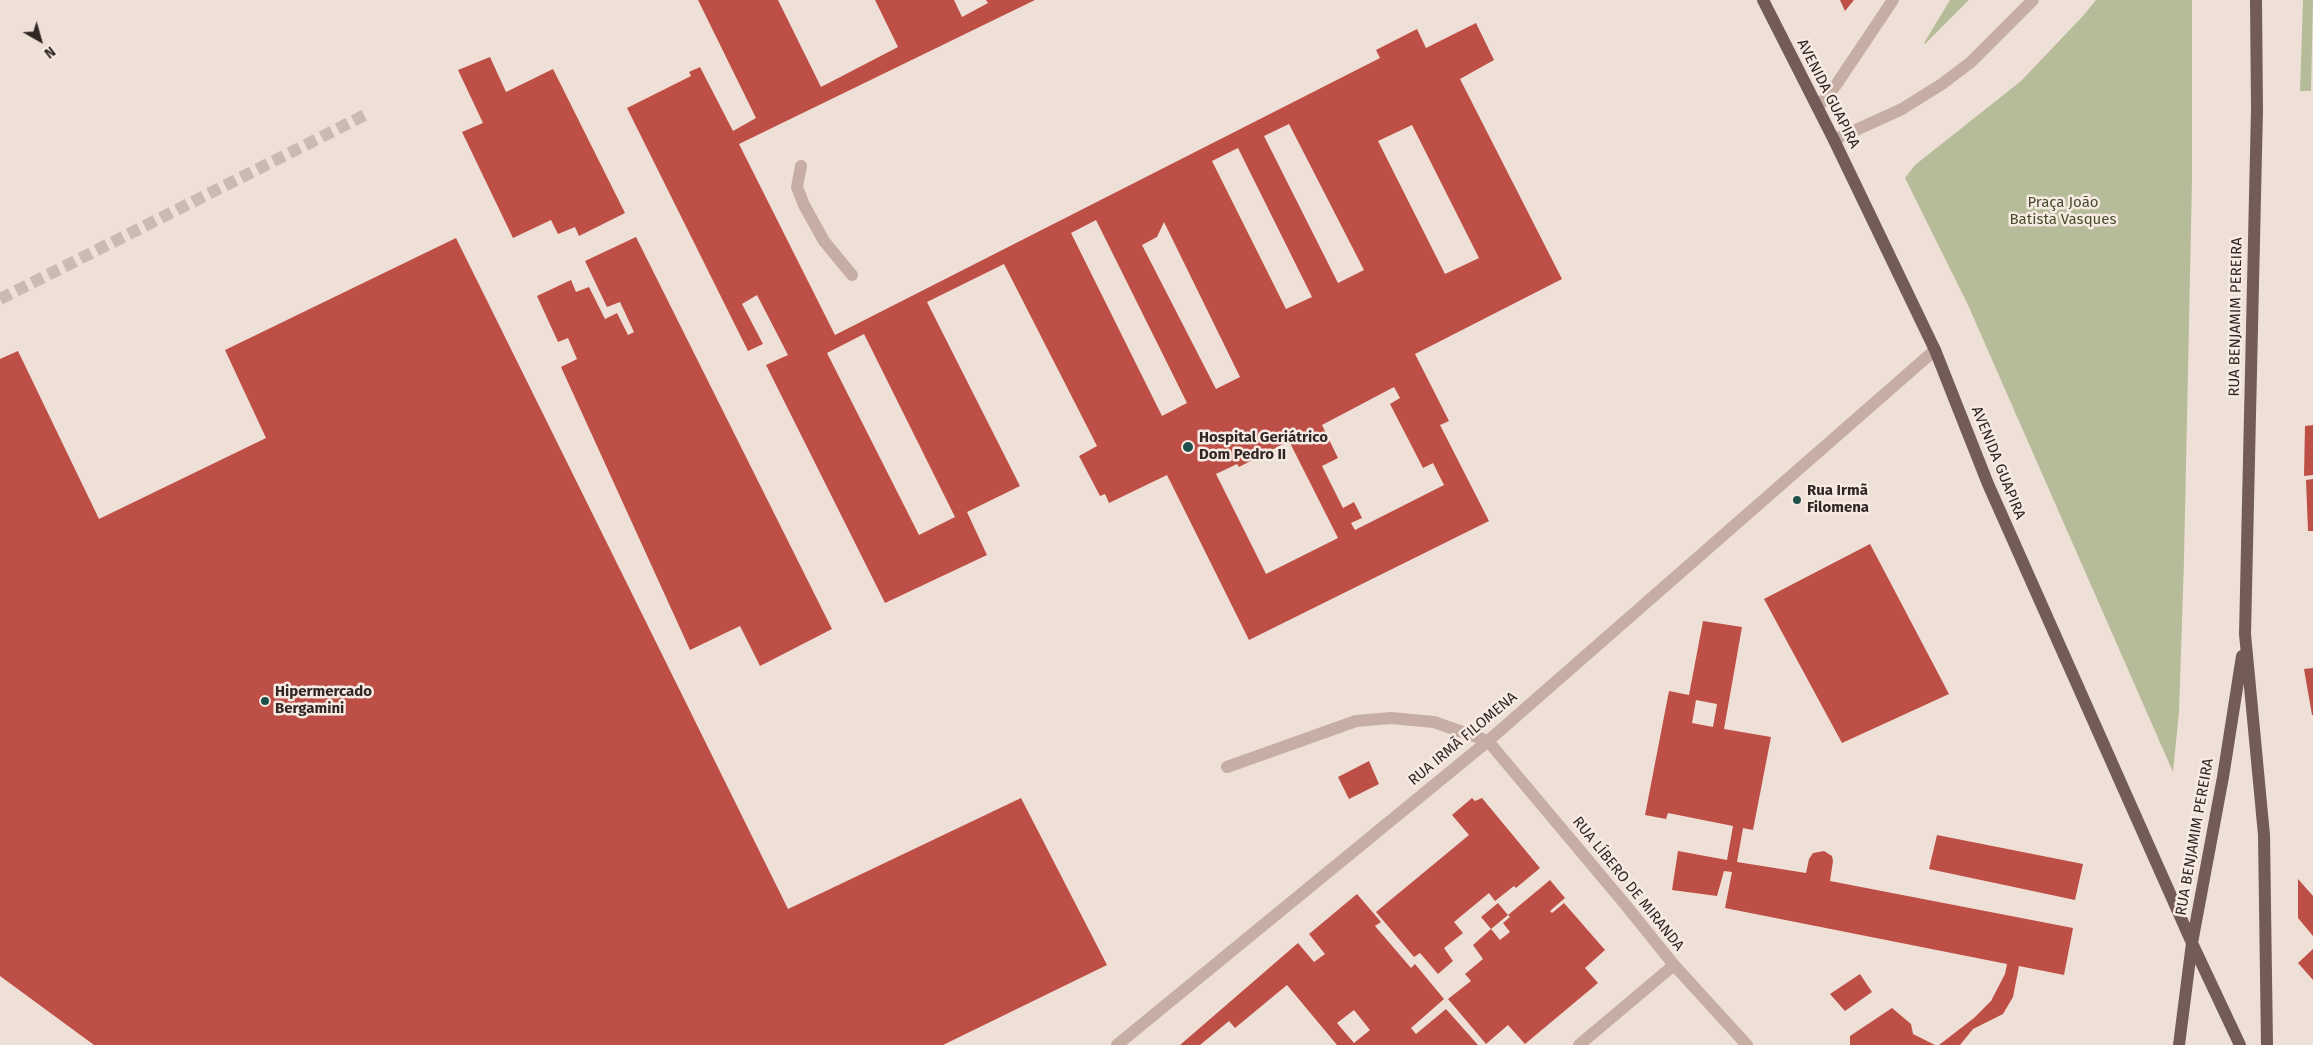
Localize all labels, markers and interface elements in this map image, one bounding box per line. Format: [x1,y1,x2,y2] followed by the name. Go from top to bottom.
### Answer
[15,15,65,65] north arrow
[1793,36,1863,152] street label: AVENIDA GUAPIRA
[41,43,58,62] text: N
[2009,194,2117,229] park label: Praça João Batista Vasques
[2226,237,2246,397] street label: RUA BENJAMIM PEREIRA
[1967,404,2029,522] street label: AVENIDA GUAPIRA
[1199,429,1328,464] place label: Hospital Geriátrico Dom Pedro II
[1181,440,1195,454] marker: Hospital Geriátrico Dom Pedro II
[1807,482,1869,517] place label: Rua Irmã Filomena
[1791,494,1803,506] marker: Rua Irmã Filomena
[275,683,372,718] place label: Hipermercado Bergamini
[1405,688,1521,790] street label: RUA IRMÃ FILOMENA
[259,695,271,707] marker: Hipermercado Bergamini
[2172,757,2218,917] street label: RUA BENJAMIM PEREIRA
[1568,813,1688,955] street label: RUA LÍBERO DE MIRANDA

